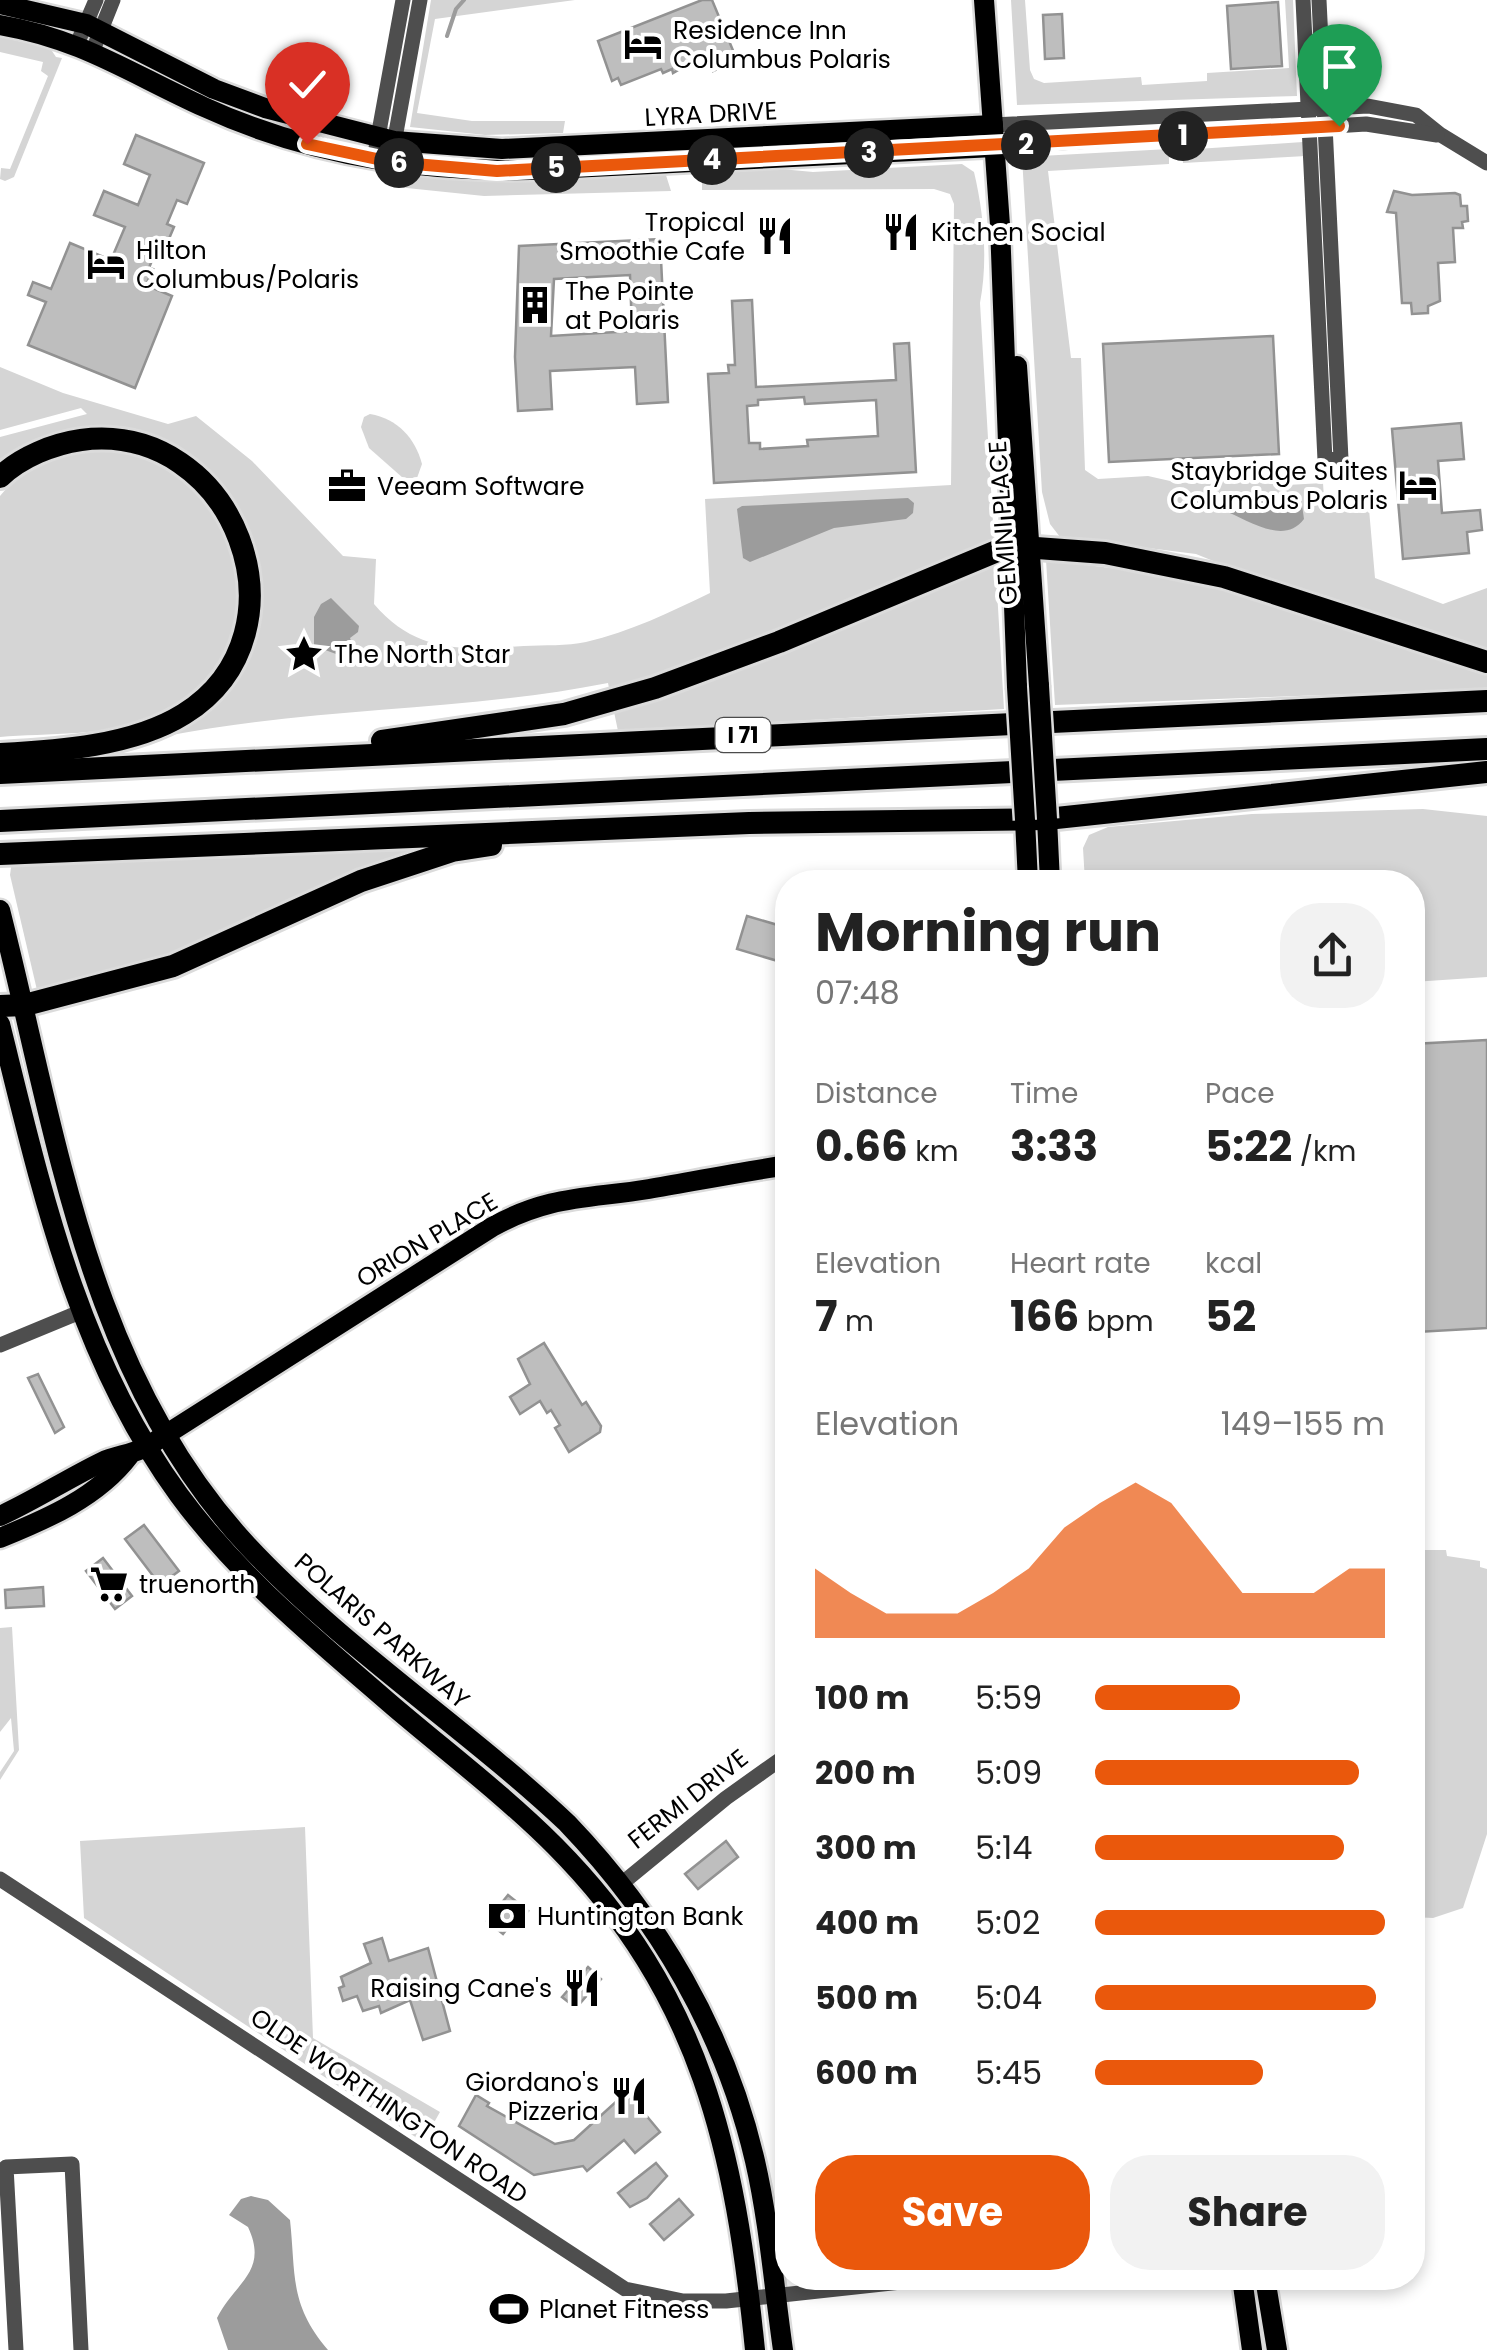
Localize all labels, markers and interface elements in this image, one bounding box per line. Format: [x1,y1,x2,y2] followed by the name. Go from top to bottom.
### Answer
[673,13,891,77] place label: Residence Inn Columbus Polaris
[622,23,664,65] hotel icon: Residence Inn Columbus Polaris
[1297,24,1382,127] pin
[1312,39,1367,94] icon: arrive
[265,42,350,145] pin
[280,57,335,112] icon: check
[644,93,778,135] street label: LYRA DRIVE
[1158,111,1208,161] pin: 1
[1178,116,1188,155] text: 1
[1001,120,1051,170] pin: 2
[1018,125,1034,164] text: 2
[844,128,894,178] pin: 3
[861,133,877,172] text: 3
[687,135,737,185] pin: 4
[374,138,424,188] pin: 6
[703,140,721,179] text: 4
[390,143,408,182] text: 6
[531,143,581,193] pin: 5
[547,148,565,187] text: 5
[559,205,745,269] place label: Tropical Smoothie Cafe
[880,211,922,253] restaurant icon: Kitchen Social
[754,215,796,257] restaurant icon: Tropical Smoothie Cafe
[931,215,1106,250] place label: Kitchen Social
[136,233,359,297] place label: Hilton Columbus/Polaris
[85,243,127,285] hotel icon: Hilton Columbus/Polaris
[565,274,694,338] place label: The Pointe at Polaris
[514,284,556,326] building icon: The Pointe at Polaris
[980,440,1026,606] street label: GEMINI PLACE
[1170,454,1388,518] place label: Staybridge Suites Columbus Polaris
[1397,464,1439,506] hotel icon: Staybridge Suites Columbus Polaris
[326,465,368,507] office icon: Veeam Software
[377,469,584,504] place label: Veeam Software
[283,633,325,675] place icon: The North Star
[334,637,510,672] place label: The North Star
[716,718,770,752] road number: I 71
[815,893,1161,970] text: Morning run
[1280,903,1385,1008] button: share
[815,970,900,1015] text: 07:48
[815,1074,938,1113] text: Distance
[1010,1074,1078,1113] text: Time
[1205,1074,1275,1113] text: Pace
[815,1117,908,1176] text: 0.66
[1010,1117,1098,1176] text: 3:33
[1205,1117,1292,1176] text: 5:22
[908,1132,959,1171] text: km
[1292,1132,1356,1171] text: /km
[350,1184,504,1296] street label: ORION PLACE
[815,1244,941,1283] text: Elevation
[1010,1244,1151,1283] text: Heart rate
[1205,1244,1262,1283] text: kcal
[815,1287,837,1346] text: 7
[1010,1287,1079,1346] text: 166
[1205,1287,1256,1346] text: 52
[837,1302,874,1341] text: m
[1079,1302,1154,1341] text: bpm
[815,1401,959,1446] text: Elevation
[1221,1401,1385,1446] text: 149–155 m
[287,1545,477,1717] street label: POLARIS PARKWAY
[88,1563,130,1605] supermarket icon: truenorth
[139,1567,255,1602] place label: truenorth
[815,1675,909,1720] text: 100 m
[975,1675,1042,1720] text: 5:59
[621,1741,755,1857] street label: FERMI DRIVE
[815,1750,916,1795] text: 200 m
[975,1750,1042,1795] text: 5:09
[815,1825,917,1870] text: 300 m
[975,1825,1032,1870] text: 5:14
[486,1895,528,1937] bank icon: Huntington Bank
[537,1899,743,1934] place label: Huntington Bank
[815,1900,919,1945] text: 400 m
[975,1900,1040,1945] text: 5:02
[561,1967,603,2009] restaurant icon: Raising Cane's
[370,1971,552,2006] place label: Raising Cane's
[815,1975,918,2020] text: 500 m
[975,1975,1042,2020] text: 5:04
[243,2000,535,2212] street label: OLDE WORTHINGTON ROAD
[815,2050,918,2095] text: 600 m
[975,2050,1042,2095] text: 5:45
[465,2065,599,2129] place label: Giordano's Pizzeria
[608,2075,650,2117] restaurant icon: Giordano's Pizzeria
[815,2155,1090,2270] button: Save
[1110,2155,1385,2270] button: Share
[488,2288,530,2330] sports icon: Planet Fitness
[539,2292,709,2327] place label: Planet Fitness

